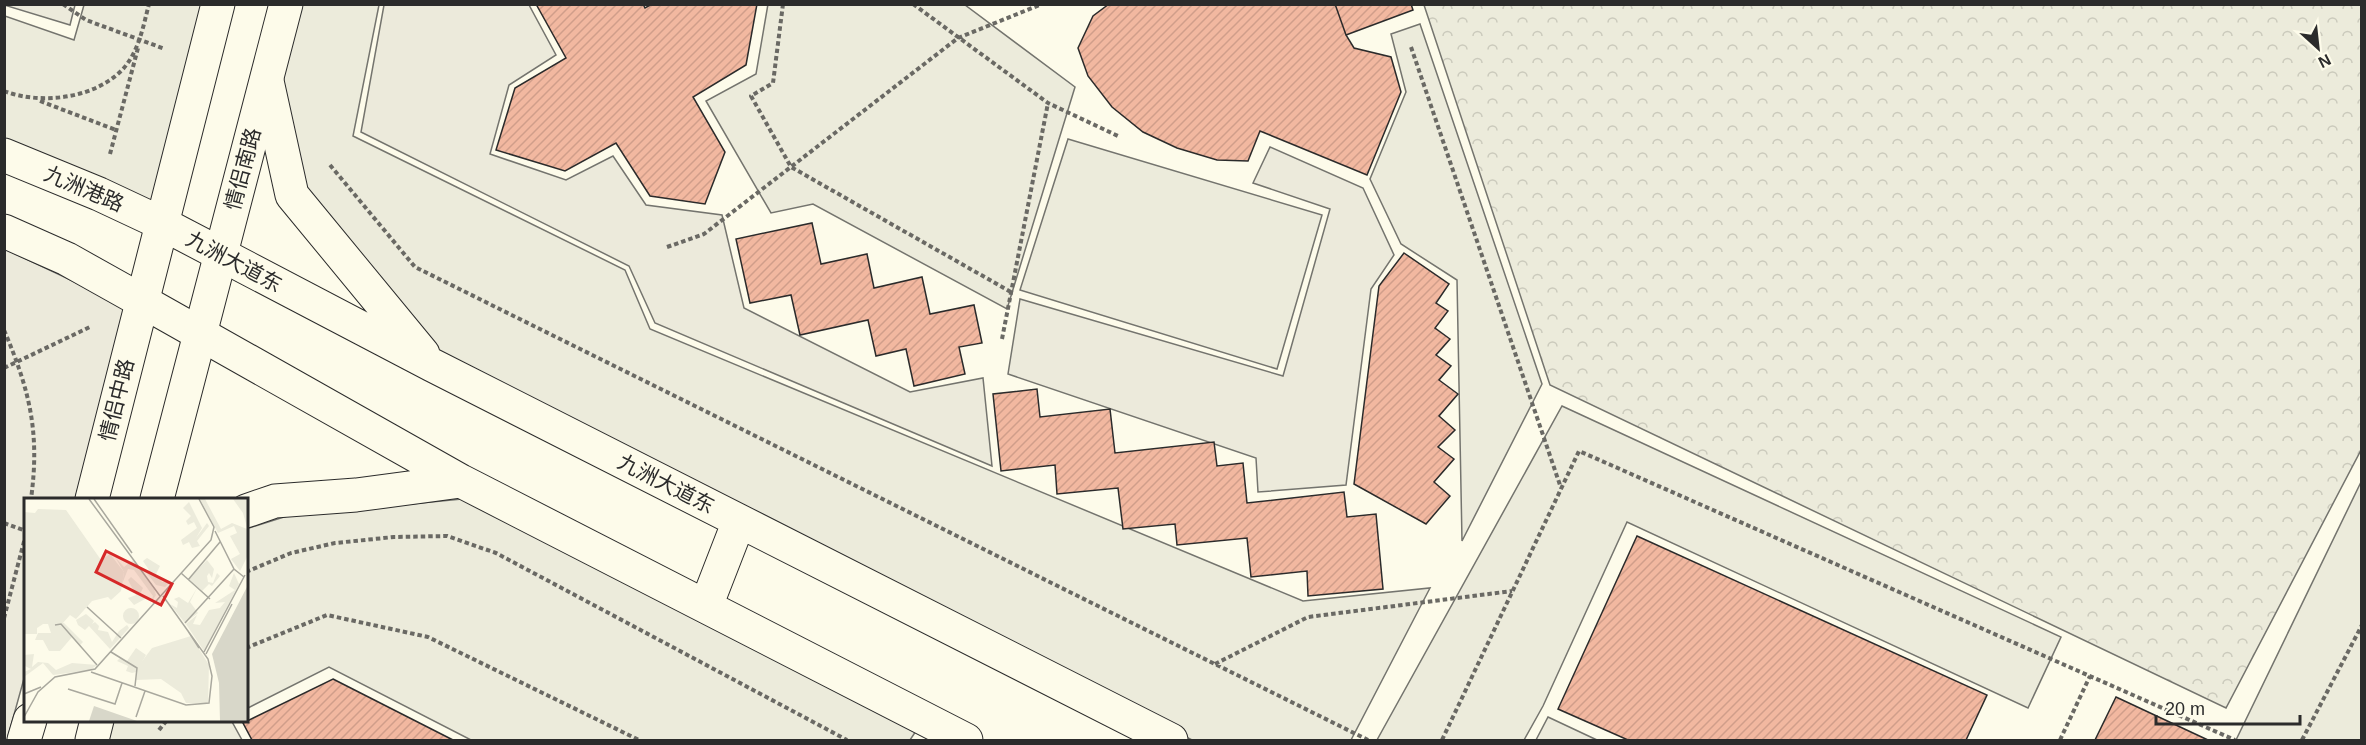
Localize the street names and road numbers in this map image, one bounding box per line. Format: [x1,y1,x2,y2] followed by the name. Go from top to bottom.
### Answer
[221,125,264,212] street label: 情侣南路
[41,162,127,216] street label: 九洲港路
[182,227,286,296] street label: 九洲大道东
[95,356,138,443] street label: 情侣中路
[614,449,718,518] street label: 九洲大道东

